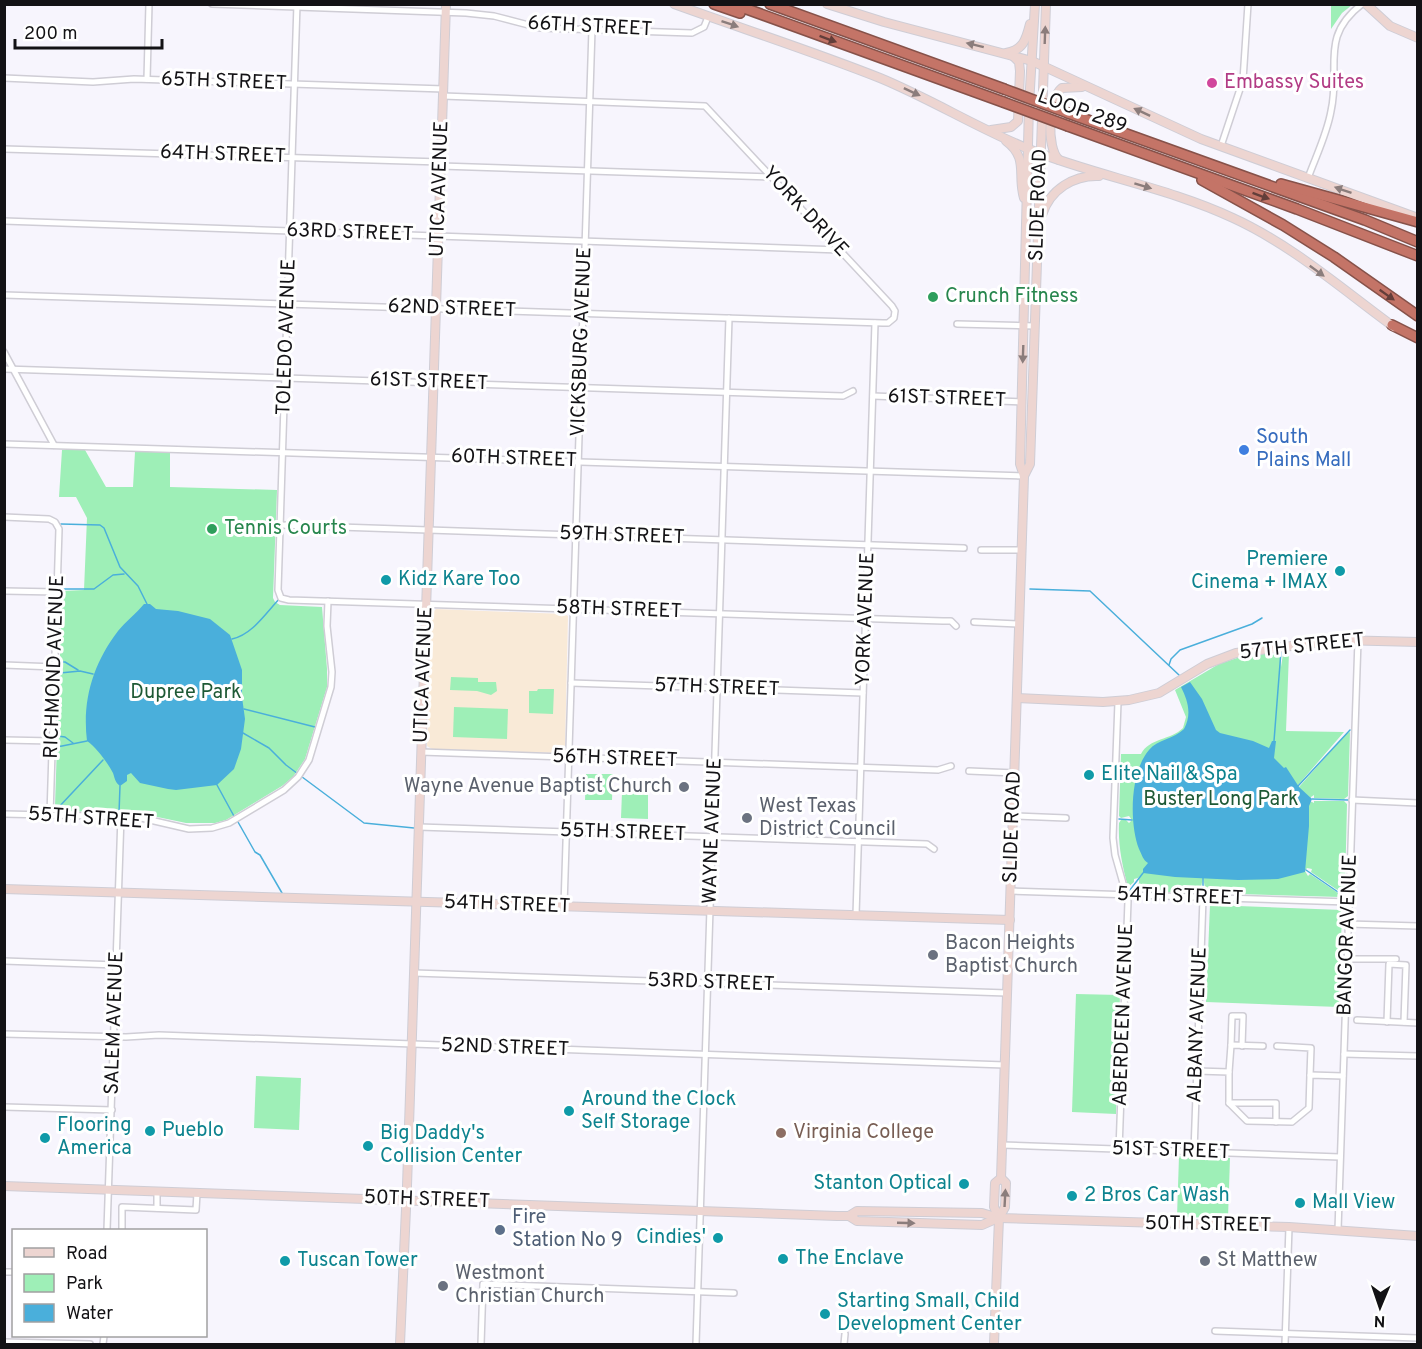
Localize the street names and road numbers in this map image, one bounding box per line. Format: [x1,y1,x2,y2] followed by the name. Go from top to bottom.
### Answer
[527,11,653,43] street label: 66TH STREET
[160,67,288,97] street label: 65TH STREET
[1034,84,1130,140] street label: LOOP 289
[425,120,455,258] street label: UTICA AVENUE
[160,140,286,170] street label: 64TH STREET
[1024,148,1054,262] street label: SLIDE ROAD
[756,161,854,263] street label: YORK DRIVE
[286,218,414,248] street label: 63RD STREET
[566,247,598,437] street label: VICKSBURG AVENUE
[271,258,303,416] street label: TOLEDO AVENUE
[387,294,517,324] street label: 62ND STREET
[369,367,489,397] street label: 61ST STREET
[887,384,1007,414] street label: 61ST STREET
[450,444,578,474] street label: 60TH STREET
[559,521,685,551] street label: 59TH STREET
[851,552,881,686] street label: YORK AVENUE
[39,575,71,759] street label: RICHMOND AVENUE
[555,595,683,625] street label: 58TH STREET
[409,606,439,744] street label: UTICA AVENUE
[1238,628,1366,666] street label: 57TH STREET
[654,673,780,703] street label: 57TH STREET
[552,744,678,774] street label: 56TH STREET
[697,757,729,905] street label: WAYNE AVENUE
[998,770,1028,884] street label: SLIDE ROAD
[27,802,155,836] street label: 55TH STREET
[559,818,687,848] street label: 55TH STREET
[1332,854,1364,1016] street label: BANGOR AVENUE
[1116,882,1244,912] street label: 54TH STREET
[443,890,571,920] street label: 54TH STREET
[1108,923,1140,1107] street label: ABERDEEN AVENUE
[1182,947,1214,1103] street label: ALBANY AVENUE
[99,951,131,1095] street label: SALEM AVENUE
[647,968,775,998] street label: 53RD STREET
[440,1033,570,1063] street label: 52ND STREET
[1111,1136,1231,1166] street label: 51ST STREET
[363,1185,491,1215] street label: 50TH STREET
[1144,1211,1272,1239] street label: 50TH STREET

